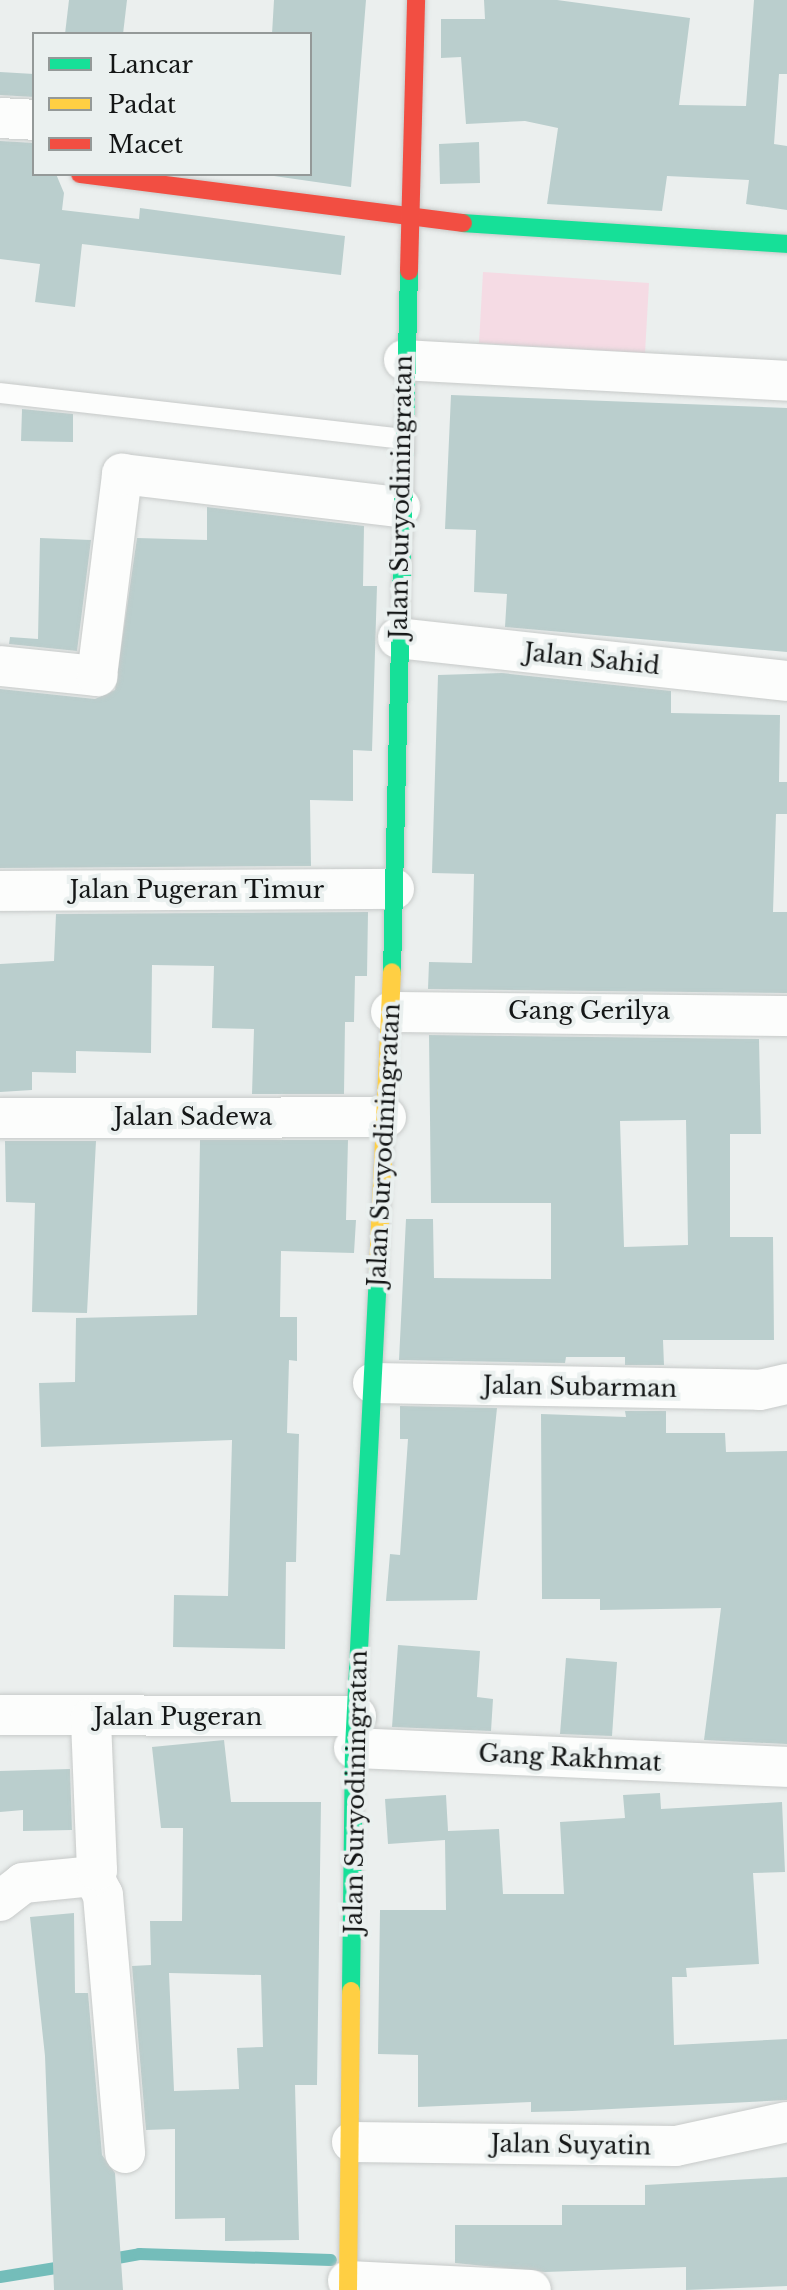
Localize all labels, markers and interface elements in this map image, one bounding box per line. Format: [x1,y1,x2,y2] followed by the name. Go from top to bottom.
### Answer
[32,32,312,176] legend
[108,50,193,79] text: Lancar
[108,90,176,119] text: Padat
[108,130,183,159] text: Macet
[384,355,418,639] street label: Jalan Suryodiningratan
[523,638,661,680] street label: Jalan Sahid
[69,876,325,904] street label: Jalan Pugeran Timur
[508,997,670,1025] street label: Gang Gerilya
[362,1003,406,1287] street label: Jalan Suryodiningratan
[114,1103,272,1131] street label: Jalan Sadewa
[483,1371,677,1403] street label: Jalan Subarman
[339,1650,373,1934] street label: Jalan Suryodiningratan
[94,1703,262,1731] street label: Jalan Pugeran
[478,1739,662,1777] street label: Gang Rakhmat
[491,2129,651,2161] street label: Jalan Suyatin

